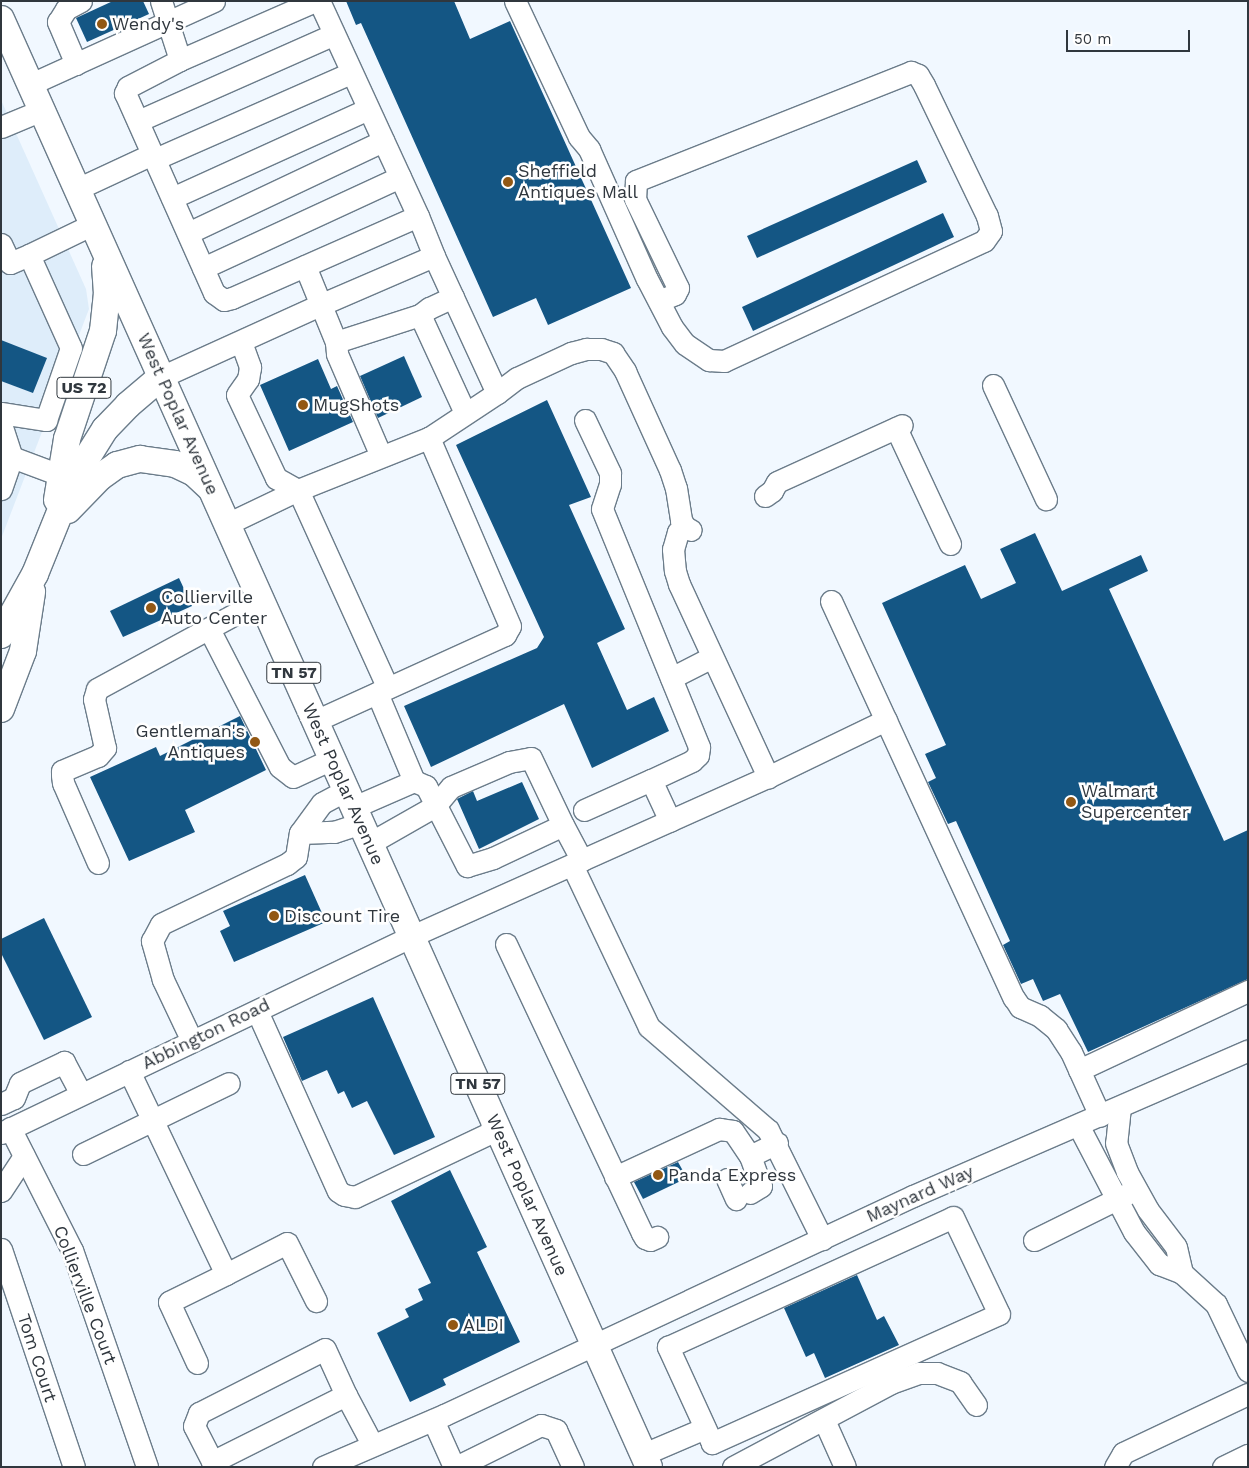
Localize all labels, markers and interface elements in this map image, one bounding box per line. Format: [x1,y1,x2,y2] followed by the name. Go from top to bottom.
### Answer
[112,13,184,35] place label: Wendy's
[96,18,108,30] marker: Wendy's
[1069,20,1193,52] scale bar
[1074,30,1111,48] text: 50 m
[518,161,638,203] place label: Sheffield Antiques Mall
[502,176,514,188] marker: Sheffield Antiques Mall
[132,329,224,499] street label: West Poplar Avenue
[55,374,113,402] road number: US 72
[313,394,399,416] place label: MugShots
[297,399,309,411] marker: MugShots
[161,587,267,630] place label: Collierville Auto Center
[145,602,157,614] marker: Collierville Auto Center
[265,660,323,686] road number: TN 57
[297,699,389,869] street label: West Poplar Avenue
[136,721,245,764] place label: Gentleman's Antiques
[249,736,261,748] marker: Gentleman's Antiques
[1081,781,1189,824] place label: Walmart Supercenter
[1065,796,1077,808] marker: Walmart Supercenter
[284,905,401,927] place label: Discount Tire
[268,910,280,922] marker: Discount Tire
[139,994,273,1074] street label: Abbington Road
[449,1070,507,1098] road number: TN 57
[481,1110,573,1280] street label: West Poplar Avenue
[863,1161,977,1227] street label: Maynard Way
[668,1164,797,1186] place label: Panda Express
[652,1169,664,1181] marker: Panda Express
[49,1223,121,1367] street label: Collierville Court
[13,1311,61,1405] street label: Tom Court
[463,1314,504,1336] place label: ALDI
[447,1319,459,1331] marker: ALDI

